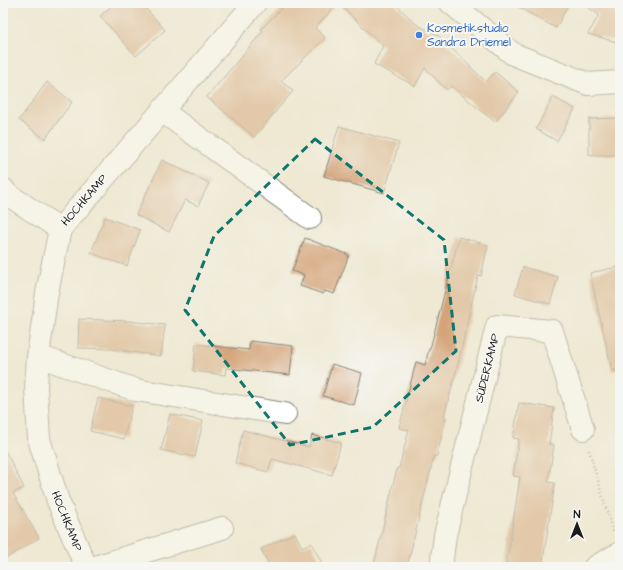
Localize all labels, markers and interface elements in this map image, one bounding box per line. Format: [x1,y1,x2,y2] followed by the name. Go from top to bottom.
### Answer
[427,20,511,51] place label: Kosmetikstudio Sandra Driemel
[414,30,424,40] marker: Kosmetikstudio Sandra Driemel
[57,170,112,230] street label: HOCHKAMP
[471,332,504,404] street label: SÜDERKAMP
[47,489,86,554] street label: HOCHKAMP
[557,504,597,544] north arrow
[574,507,581,522] text: N

